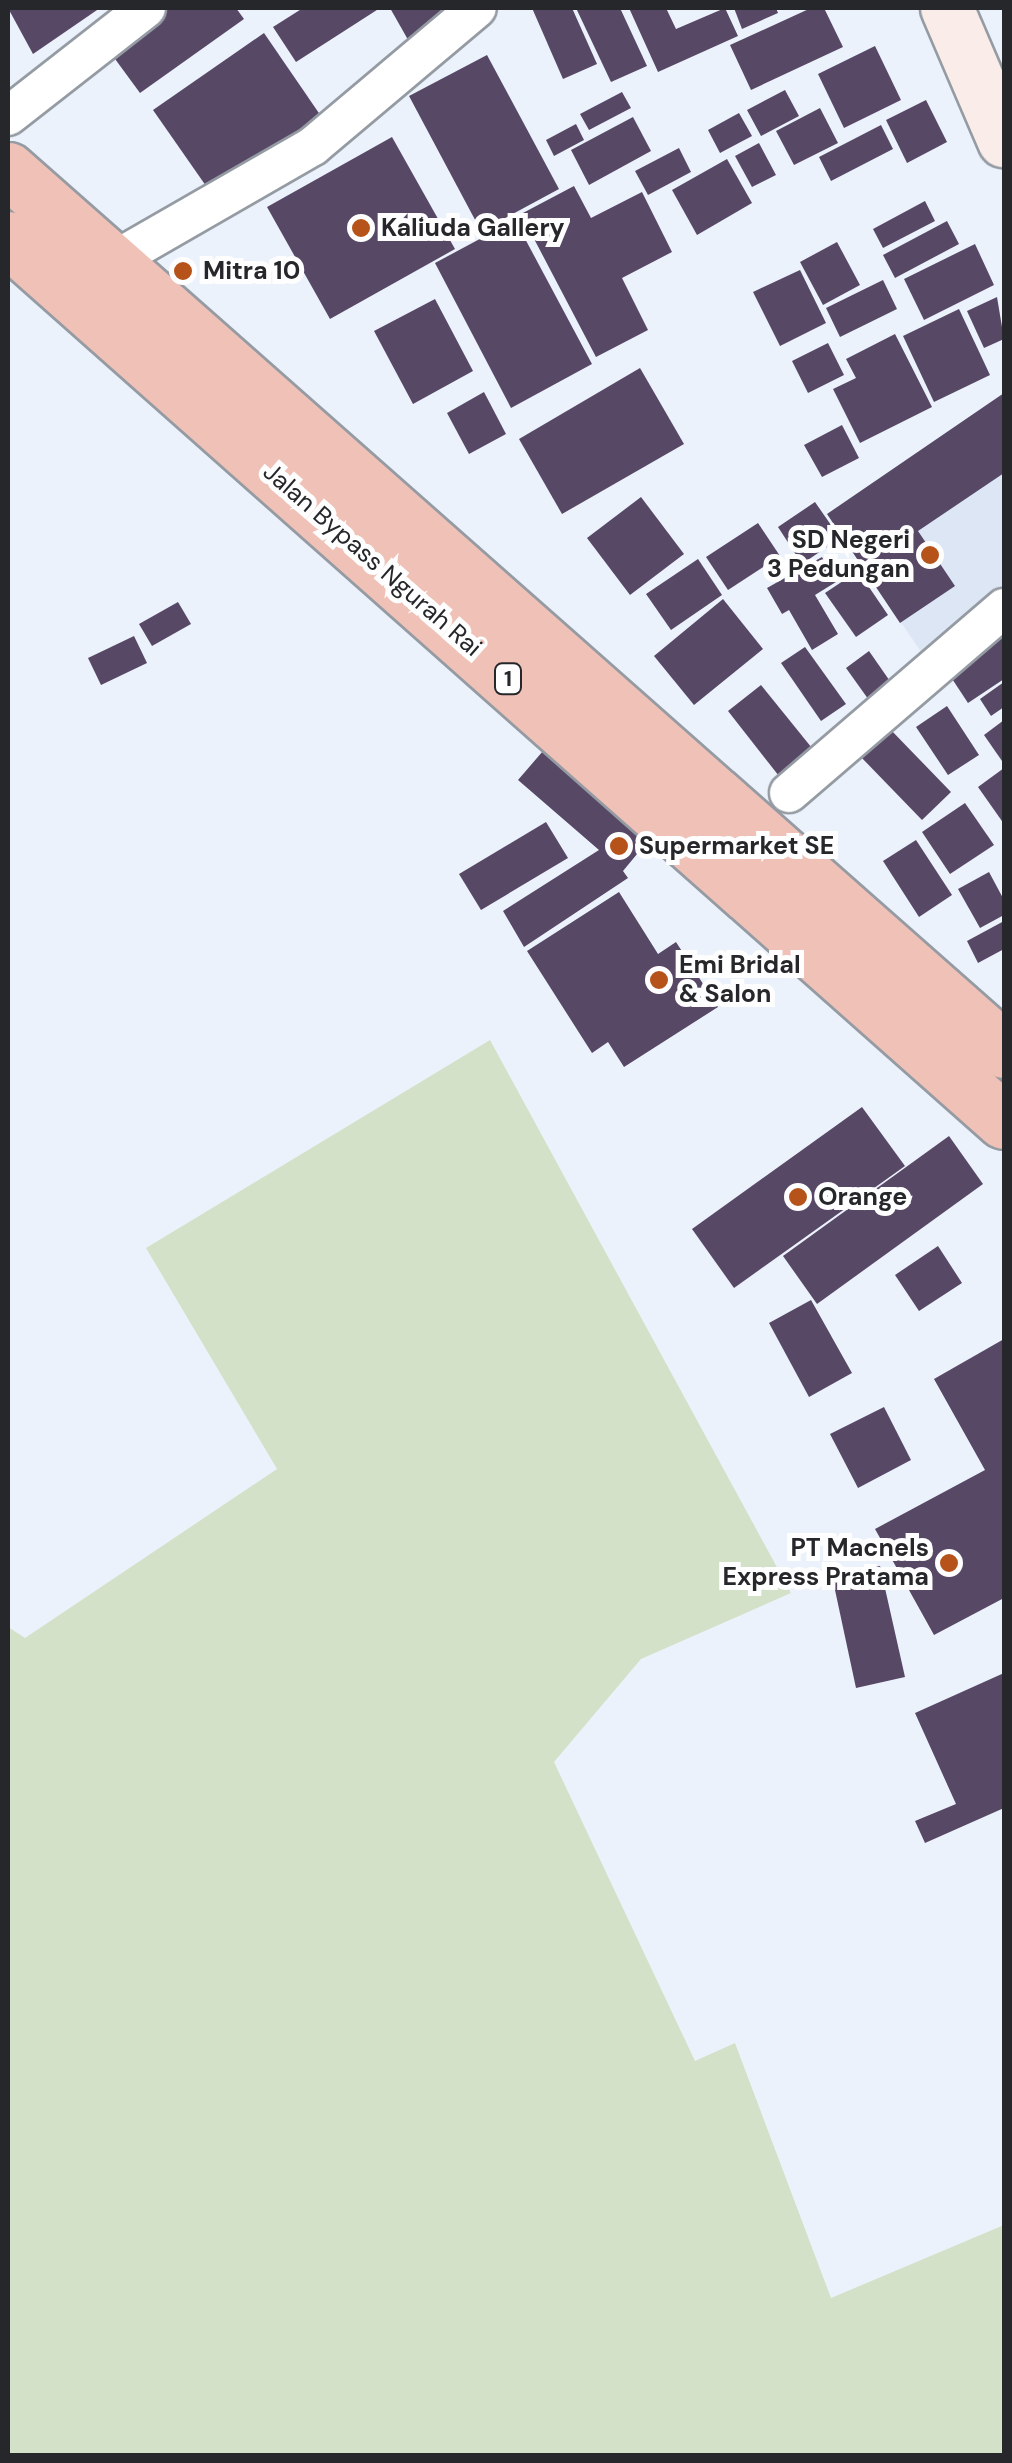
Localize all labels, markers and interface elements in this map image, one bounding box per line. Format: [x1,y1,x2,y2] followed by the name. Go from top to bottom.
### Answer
[381,213,565,243] place label: Kaliuda Gallery
[350,217,372,239] marker: Kaliuda Gallery
[203,256,300,286] place label: Mitra 10
[172,260,194,282] marker: Mitra 10
[257,457,487,663] street label: Jalan Bypass Ngurah Rai
[767,526,910,585] place label: SD Negeri 3 Pedungan
[919,544,941,566] marker: SD Negeri 3 Pedungan
[493,662,523,696] road number: 1
[639,831,834,861] place label: Supermarket SE
[608,835,630,857] marker: Supermarket SE
[679,951,801,1010] place label: Emi Bridal & Salon
[648,969,670,991] marker: Emi Bridal & Salon
[818,1182,907,1212] place label: Orange
[787,1186,809,1208] marker: Orange
[722,1534,929,1593] place label: PT Macnels Express Pratama
[938,1552,960,1574] marker: PT Macnels Express Pratama

